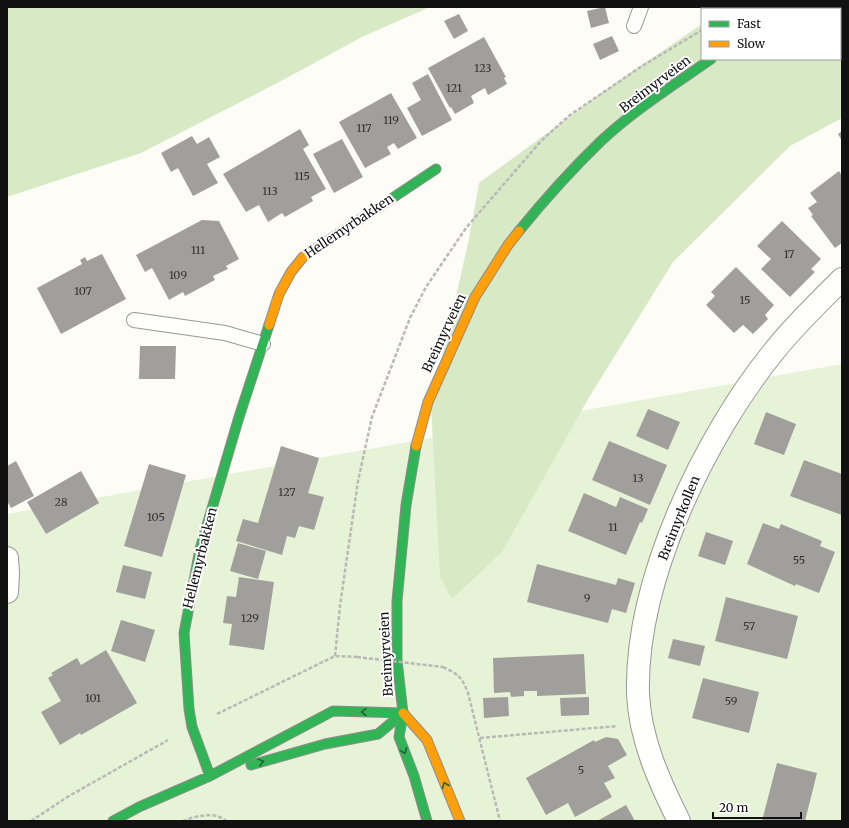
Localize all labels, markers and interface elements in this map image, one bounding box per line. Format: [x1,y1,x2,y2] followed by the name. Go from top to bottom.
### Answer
[701,8,841,60] legend
[737,16,761,31] text: Fast
[737,36,766,51] text: Slow
[616,51,694,116] street label: Breimyrveien
[474,61,492,75] house number: 123
[446,81,462,95] house number: 121
[383,113,399,127] house number: 119
[356,121,372,135] house number: 117
[294,169,310,183] house number: 115
[262,184,278,198] house number: 113
[301,190,397,262] street label: Hellemyrbakken
[191,243,205,257] house number: 111
[784,247,794,261] house number: 17
[169,268,187,282] house number: 109
[74,284,92,298] house number: 107
[418,291,470,375] street label: Breimyrveien
[739,293,751,307] house number: 15
[633,471,643,485] house number: 13
[654,473,704,563] street label: Breimyrkollen
[278,485,296,499] house number: 127
[55,495,68,509] house number: 28
[179,505,221,611] street label: Hellemyrbakken
[147,510,165,524] house number: 105
[608,520,618,534] house number: 11
[793,553,805,567] house number: 55
[584,591,591,605] house number: 9
[241,611,259,625] house number: 129
[375,611,397,697] street label: Breimyrveien
[743,619,755,633] house number: 57
[85,691,101,705] house number: 101
[725,694,738,708] house number: 59
[361,708,367,716] one-way arrow
[400,748,408,755] one-way arrow
[257,758,264,767] one-way arrow
[578,763,584,777] house number: 5
[442,781,450,788] one-way arrow
[713,794,801,820] scale bar
[719,800,748,815] text: 20 m

